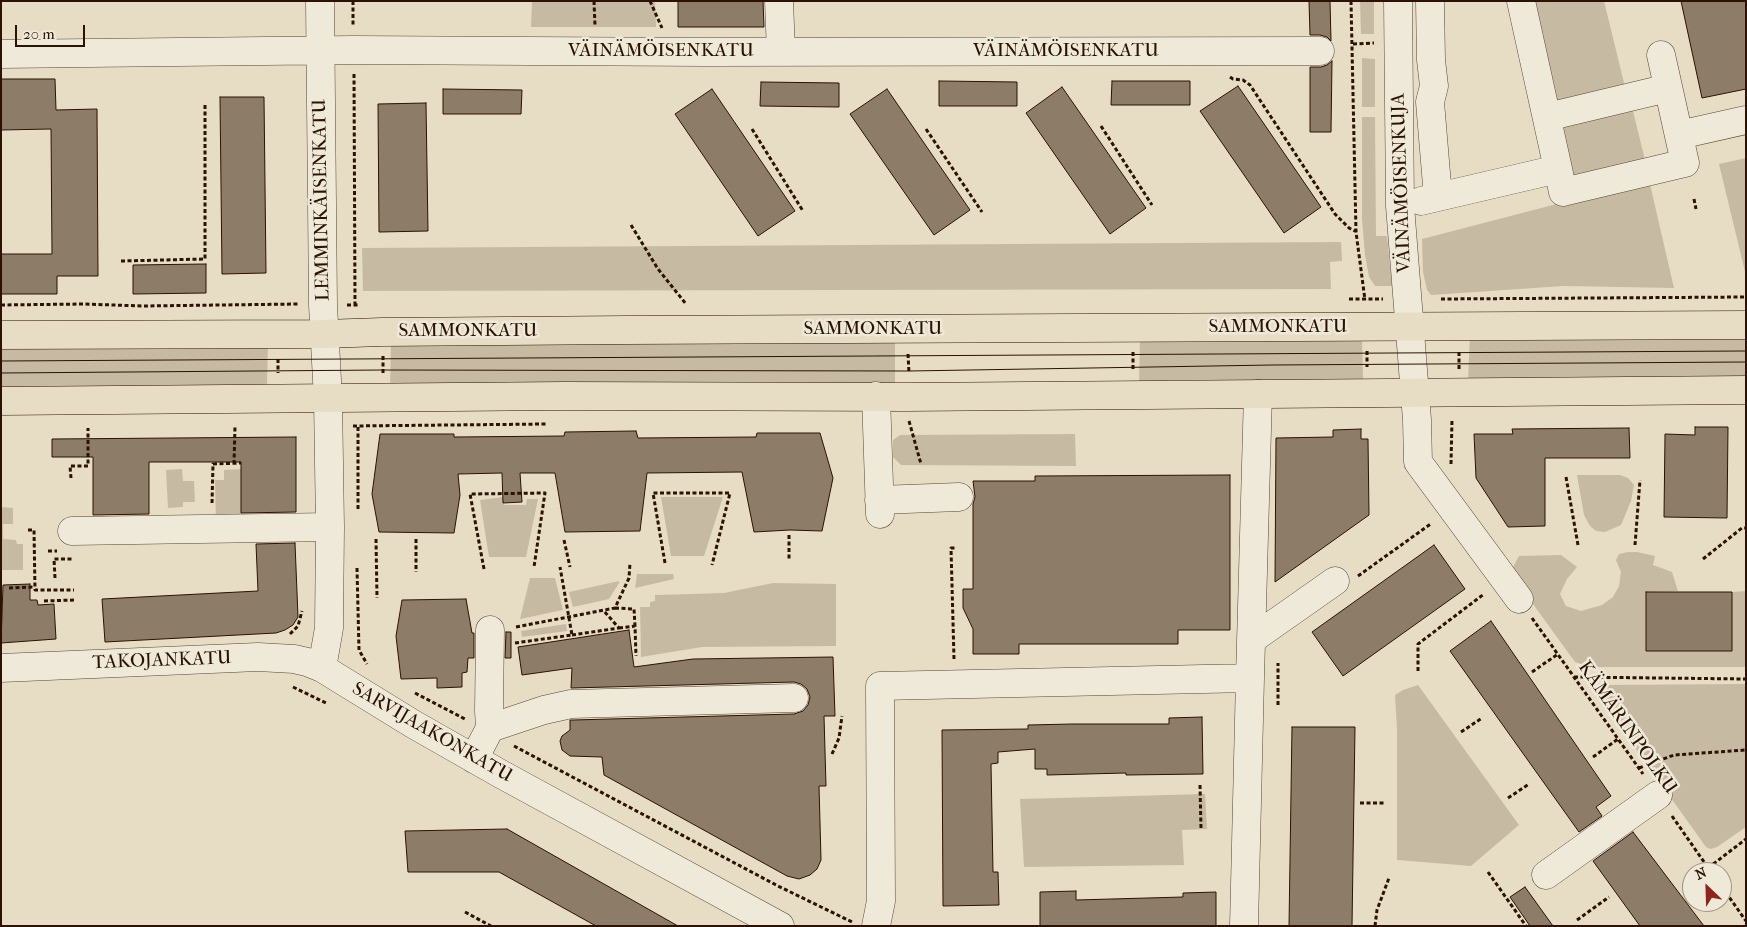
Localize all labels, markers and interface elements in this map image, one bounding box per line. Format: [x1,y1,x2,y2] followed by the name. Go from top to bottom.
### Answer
[18,15,88,47] scale bar
[23,25,55,43] text: 20 m
[568,40,754,62] street label: VÄINÄMÖISENKATU
[973,40,1159,62] street label: VÄINÄMÖISENKATU
[1387,93,1417,273] street label: VÄINÄMÖISENKUJA
[309,99,335,301] street label: LEMMINKÄISENKATU
[1208,316,1348,338] street label: SAMMONKATU
[803,318,943,340] street label: SAMMONKATU
[398,320,538,342] street label: SAMMONKATU
[92,647,232,675] street label: TAKOJANKATU
[1573,657,1681,799] street label: KÄMÄRINPOLKU
[348,678,516,788] street label: SARVIJAAKONKATU
[1682,862,1732,912] north arrow
[1693,864,1709,884] text: N

